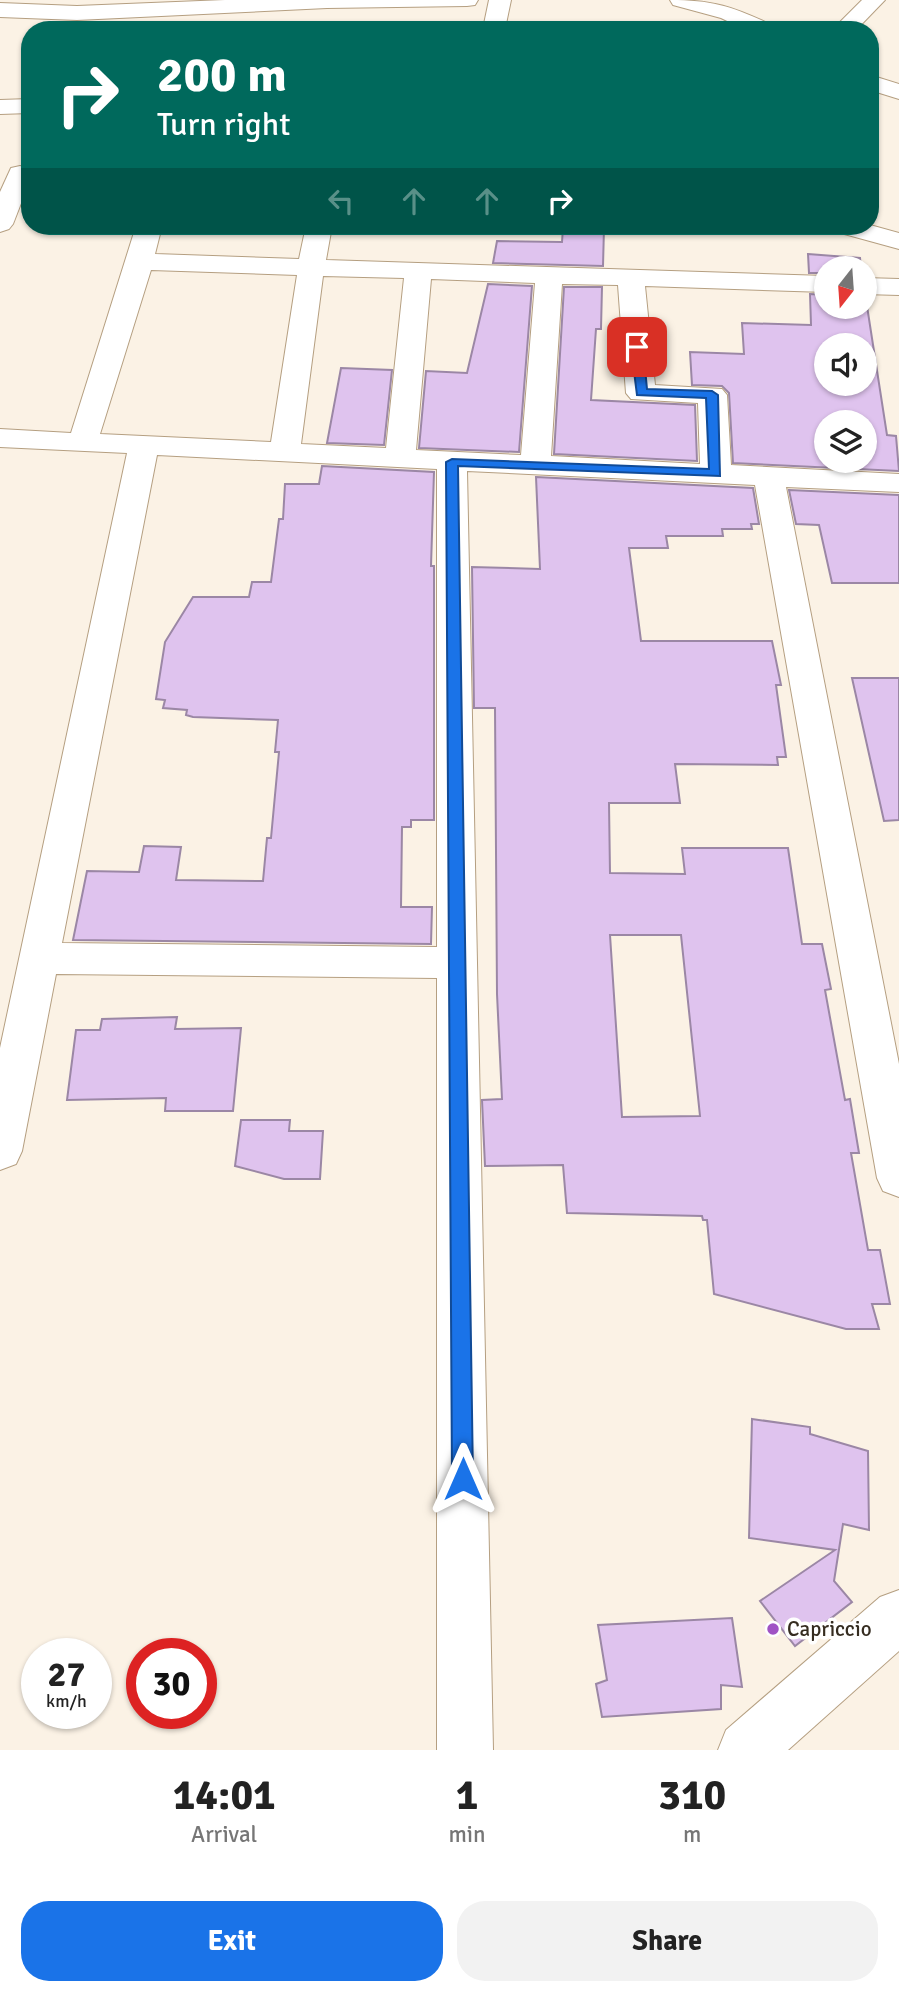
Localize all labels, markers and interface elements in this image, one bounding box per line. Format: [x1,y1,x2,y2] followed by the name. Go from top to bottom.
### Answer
[157,45,287,105] text: 200 m
[42,49,133,140] icon: right
[157,105,290,144] text: Turn right
[322,182,360,220] icon: left
[395,182,433,220] icon: ahead
[468,182,506,220] icon: ahead
[541,182,579,220] icon: right
[814,256,877,318] north arrow
[814,256,877,473] map controls
[607,317,667,377] pin
[618,328,656,366] icon: arrive
[814,333,877,396] button: sound
[814,410,877,473] button: layers
[426,1442,500,1516] position arrow
[787,1616,872,1642] place label: Capriccio
[765,1621,781,1637] marker: Capriccio
[126,1638,217,1729] speed limit sign: 30
[48,1653,85,1696] text: 27
[46,1690,87,1712] text: km/h
[173,1770,276,1821] text: 14:01
[456,1770,478,1821] text: 1
[658,1770,726,1821] text: 310
[191,1820,257,1849] text: Arrival
[448,1820,486,1849] text: min
[683,1820,701,1849] text: m
[21,1901,443,1981] button: Exit
[457,1901,878,1981] button: Share

